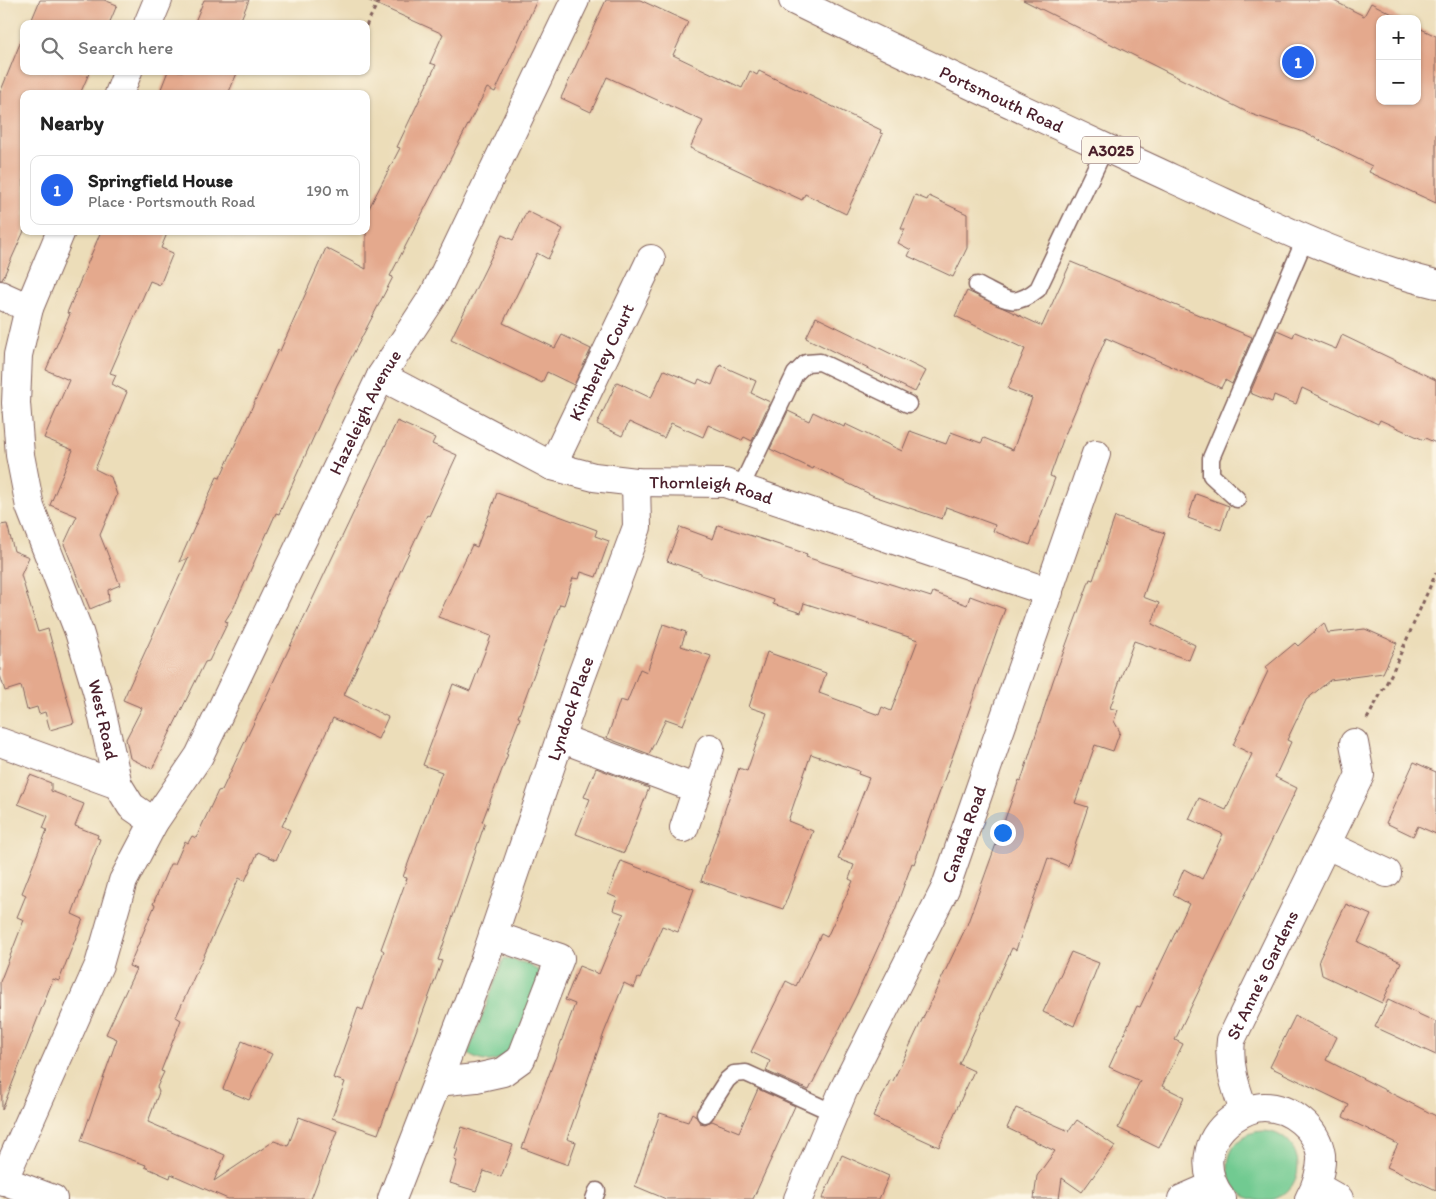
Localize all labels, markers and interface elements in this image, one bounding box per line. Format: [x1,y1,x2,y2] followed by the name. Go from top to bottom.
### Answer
[1376,15,1421,105] map controls
[1376,15,1421,60] button: +
[20,20,370,75] search box
[38,34,66,62] icon: search
[78,36,173,59] text: Search here
[1282,43,1314,81] pin: 1
[1376,60,1421,105] button: −
[936,61,1067,138] street label: Portsmouth Road
[40,110,104,135] text: Nearby
[1082,136,1140,164] road number: A3025
[88,169,233,192] text: Springfield House
[53,181,61,200] text: 1
[306,181,349,200] text: 190 m
[88,192,255,211] text: Place · Portsmouth Road
[564,300,639,424] street label: Kimberley Court
[324,346,406,478] street label: Hazeleigh Avenue
[649,471,776,509] street label: Thornleigh Road
[542,653,599,764] street label: Lyndock Place
[83,677,123,762] street label: West Road
[937,783,991,886] street label: Canada Road
[990,820,1016,846] your location
[1222,907,1303,1043] street label: St Anne's Gardens

